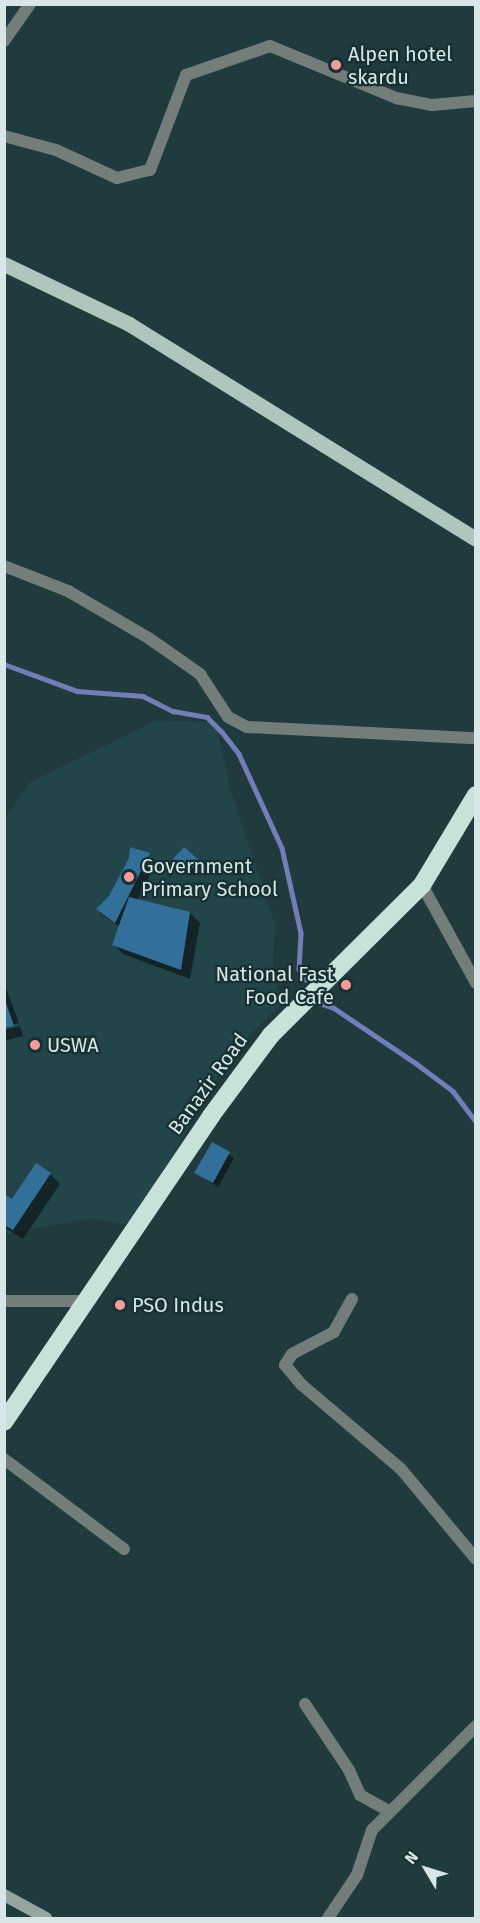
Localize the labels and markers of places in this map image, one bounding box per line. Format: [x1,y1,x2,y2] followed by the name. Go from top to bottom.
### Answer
[348,42,452,89] place label: Alpen hotel skardu
[329,58,343,72] marker: Alpen hotel skardu
[141,854,278,901] place label: Government Primary School
[122,870,136,884] marker: Government Primary School
[216,962,334,1009] place label: National Fast Food Cafe
[339,978,353,992] marker: National Fast Food Cafe
[47,1033,99,1057] place label: USWA
[28,1038,42,1052] marker: USWA
[132,1293,224,1317] place label: PSO Indus
[113,1298,127,1312] marker: PSO Indus

